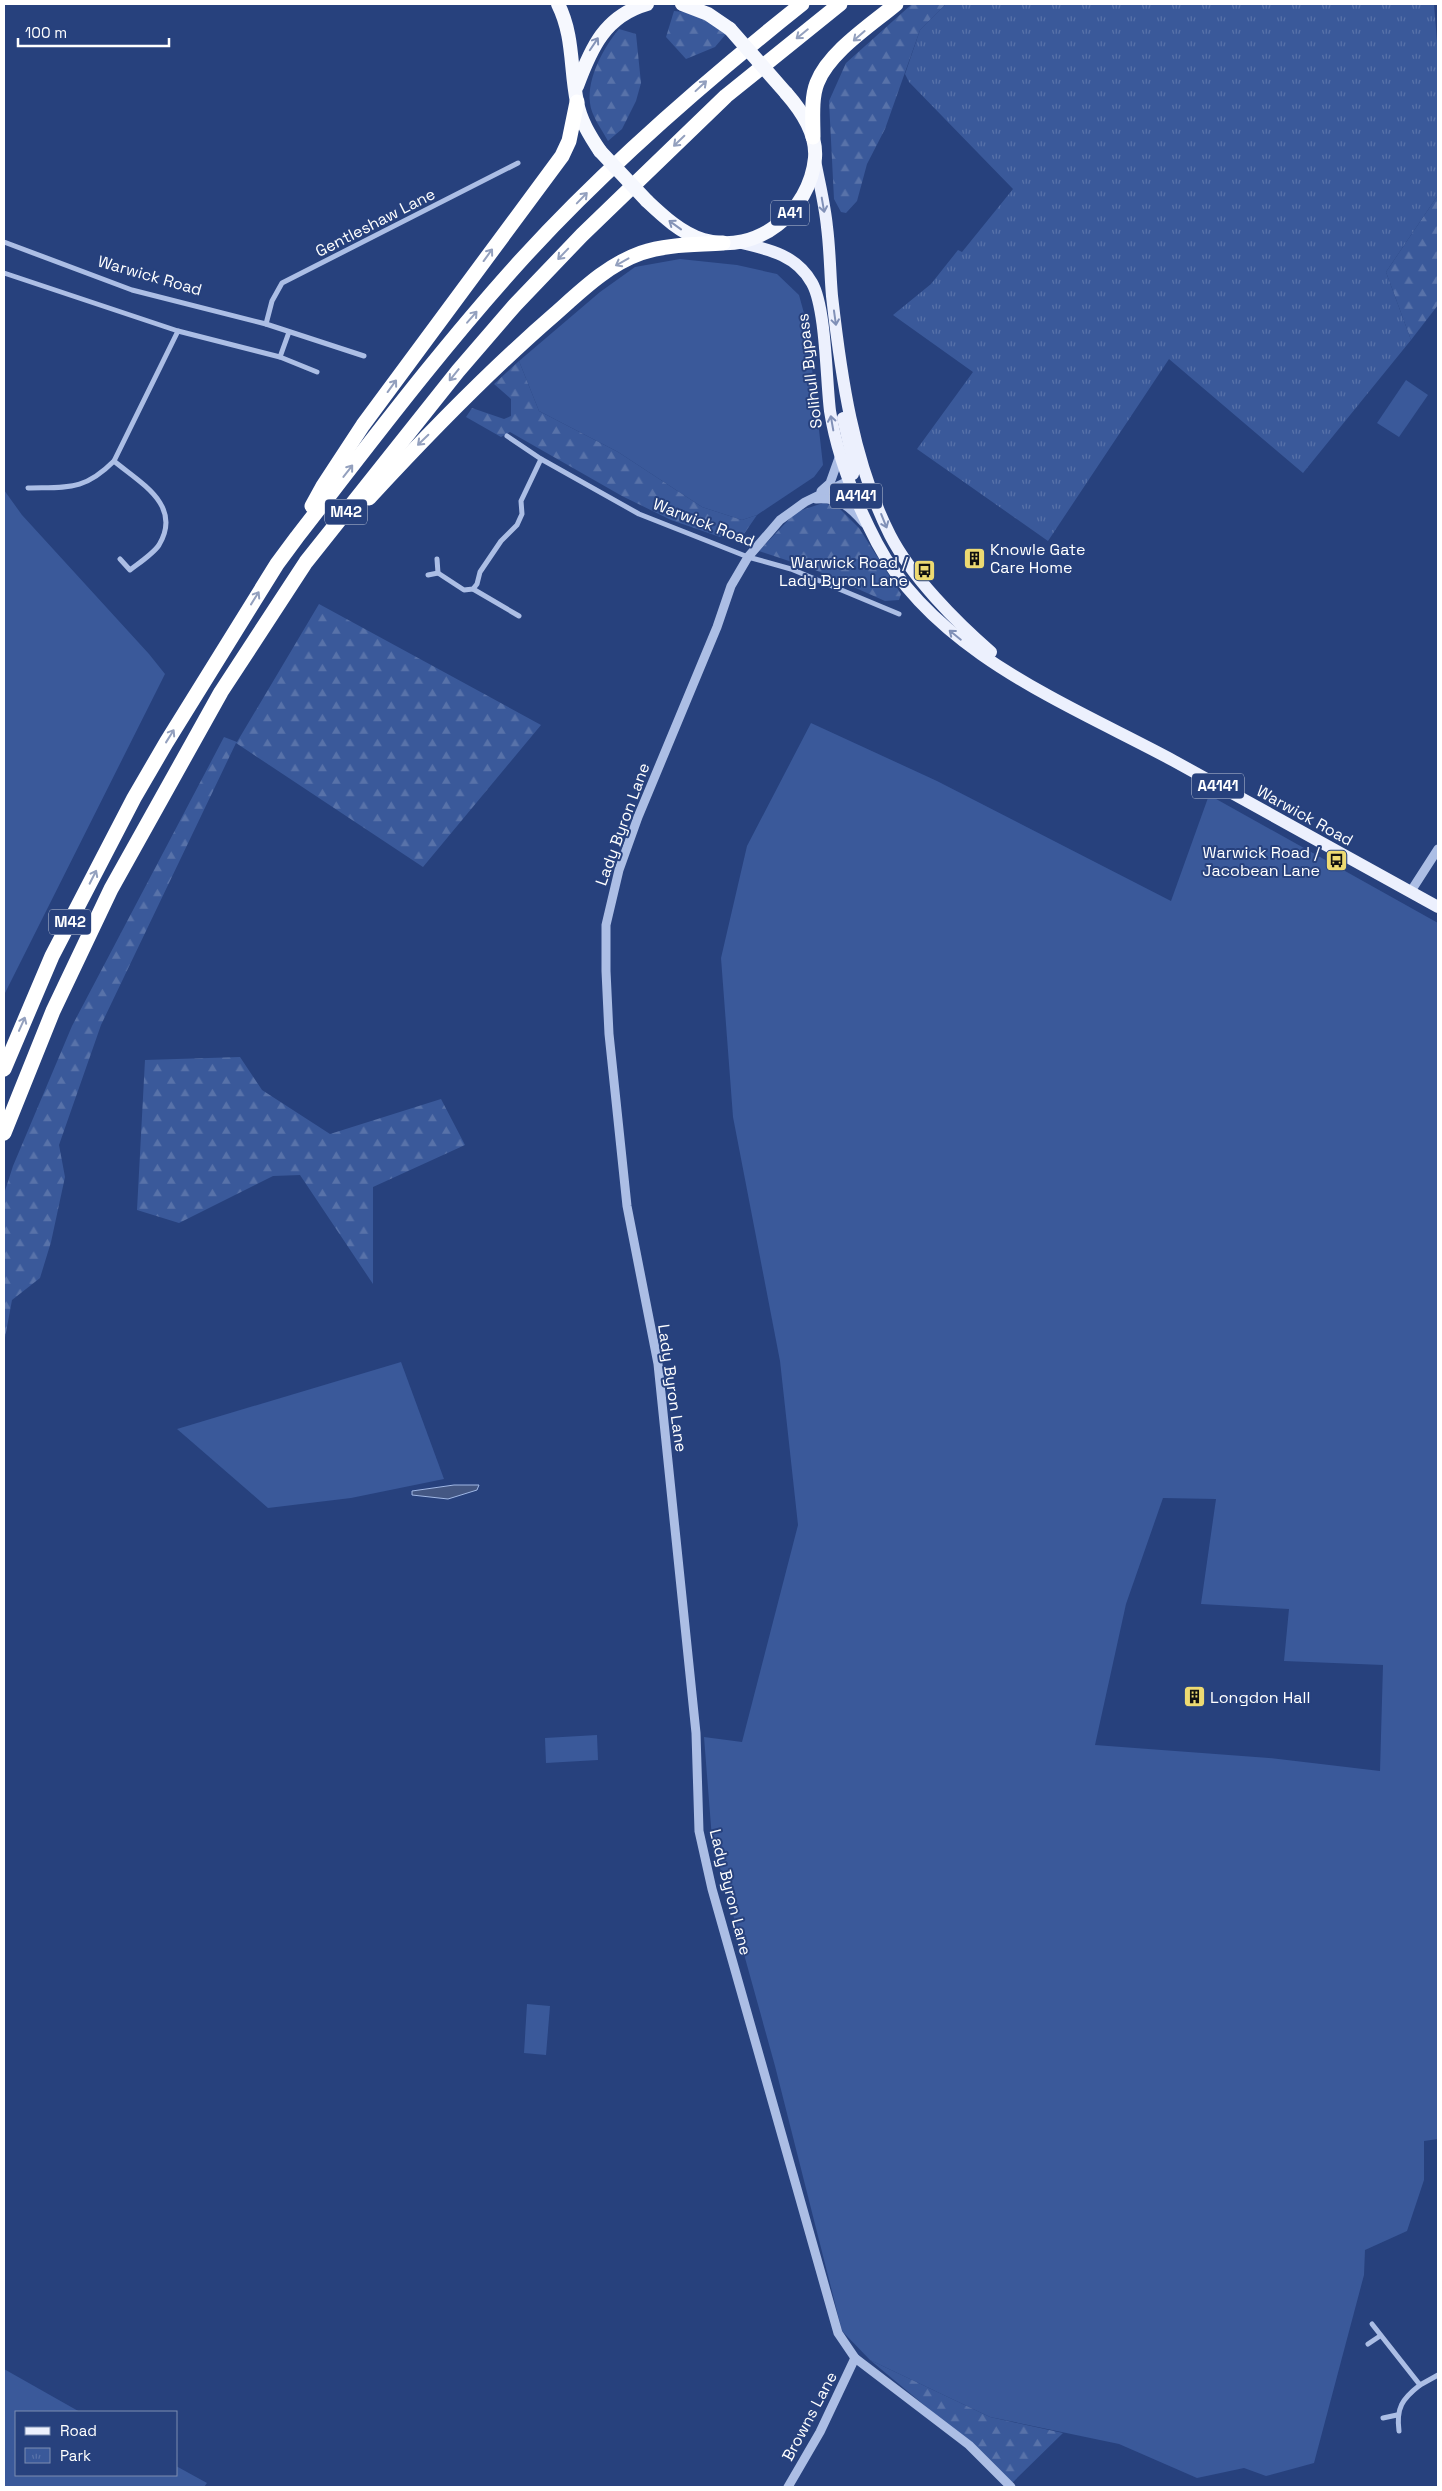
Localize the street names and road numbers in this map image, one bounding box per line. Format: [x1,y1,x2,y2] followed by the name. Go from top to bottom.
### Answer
[312,183,439,262] street label: Gentleshaw Lane
[771,200,809,226] road number: A41
[95,251,204,300] street label: Warwick Road
[792,312,827,430] street label: Solihull Bypass
[830,484,882,508] road number: A4141
[650,493,758,552] street label: Warwick Road
[325,500,367,524] road number: M42
[591,760,654,888] street label: Lady Byron Lane
[1192,774,1244,798] road number: A4141
[1253,780,1357,851] street label: Warwick Road
[49,910,91,934] road number: M42
[653,1323,692,1453] street label: Lady Byron Lane
[705,1827,756,1957] street label: Lady Byron Lane
[777,2368,842,2465] street label: Browns Lane

